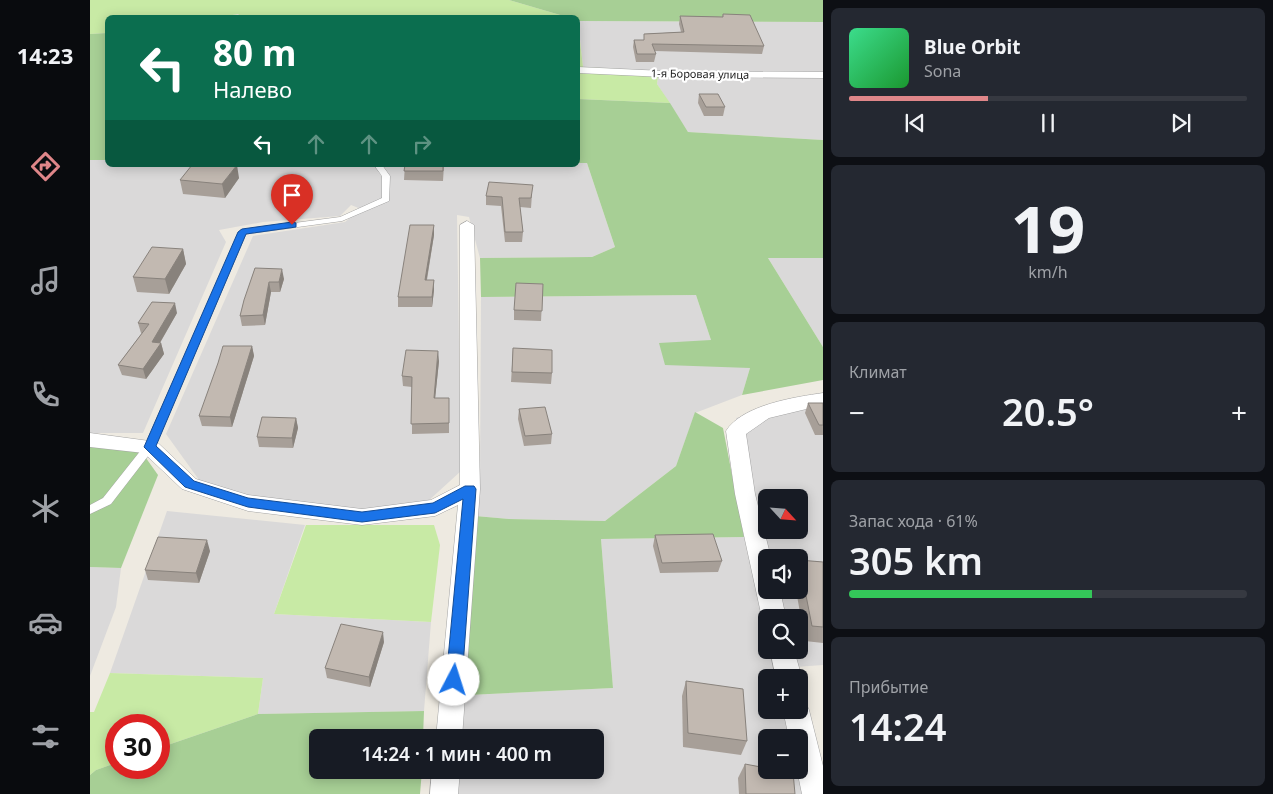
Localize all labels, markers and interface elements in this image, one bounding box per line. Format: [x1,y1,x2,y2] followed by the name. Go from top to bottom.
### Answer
[213,29,296,76] text: 80 m
[924,34,1020,60] text: Blue Orbit
[130,35,195,100] icon: left
[17,40,73,70] text: 14:23
[924,60,961,82] text: Sona
[651,65,749,82] street label: 1-я Боровая улица
[213,74,292,104] text: Налево
[901,109,929,137] icon: previous
[1034,109,1062,137] icon: pause
[1167,109,1195,137] icon: next
[249,130,277,158] icon: left
[302,130,330,158] icon: ahead
[355,130,383,158] icon: ahead
[408,130,436,158] icon: right
[28,149,63,184] icon: directions
[271,174,313,225] pin
[278,181,306,209] icon: arrive
[1011,184,1085,272] text: 19
[1028,261,1068,283] text: km/h
[28,263,63,298] icon: music
[849,361,907,383] text: Климат
[28,377,63,412] icon: phone
[1002,385,1094,437] text: 20.5°
[849,393,865,431] text: −
[1231,393,1247,431] text: +
[758,489,808,539] north arrow
[758,489,808,779] map controls
[28,491,63,526] icon: climate
[849,510,978,532] text: Запас хода · 61%
[849,534,983,586] text: 305 km
[758,549,808,599] button: sound
[28,605,63,640] icon: car
[758,609,808,659] button: search
[427,653,479,705] position arrow
[758,669,808,719] button: +
[849,676,928,698] text: Прибытие
[849,700,946,752] text: 14:24
[105,714,170,779] speed limit sign: 30
[28,719,63,754] icon: filters
[758,729,808,779] button: −
[361,741,552,767] text: 14:24 · 1 мин · 400 m

